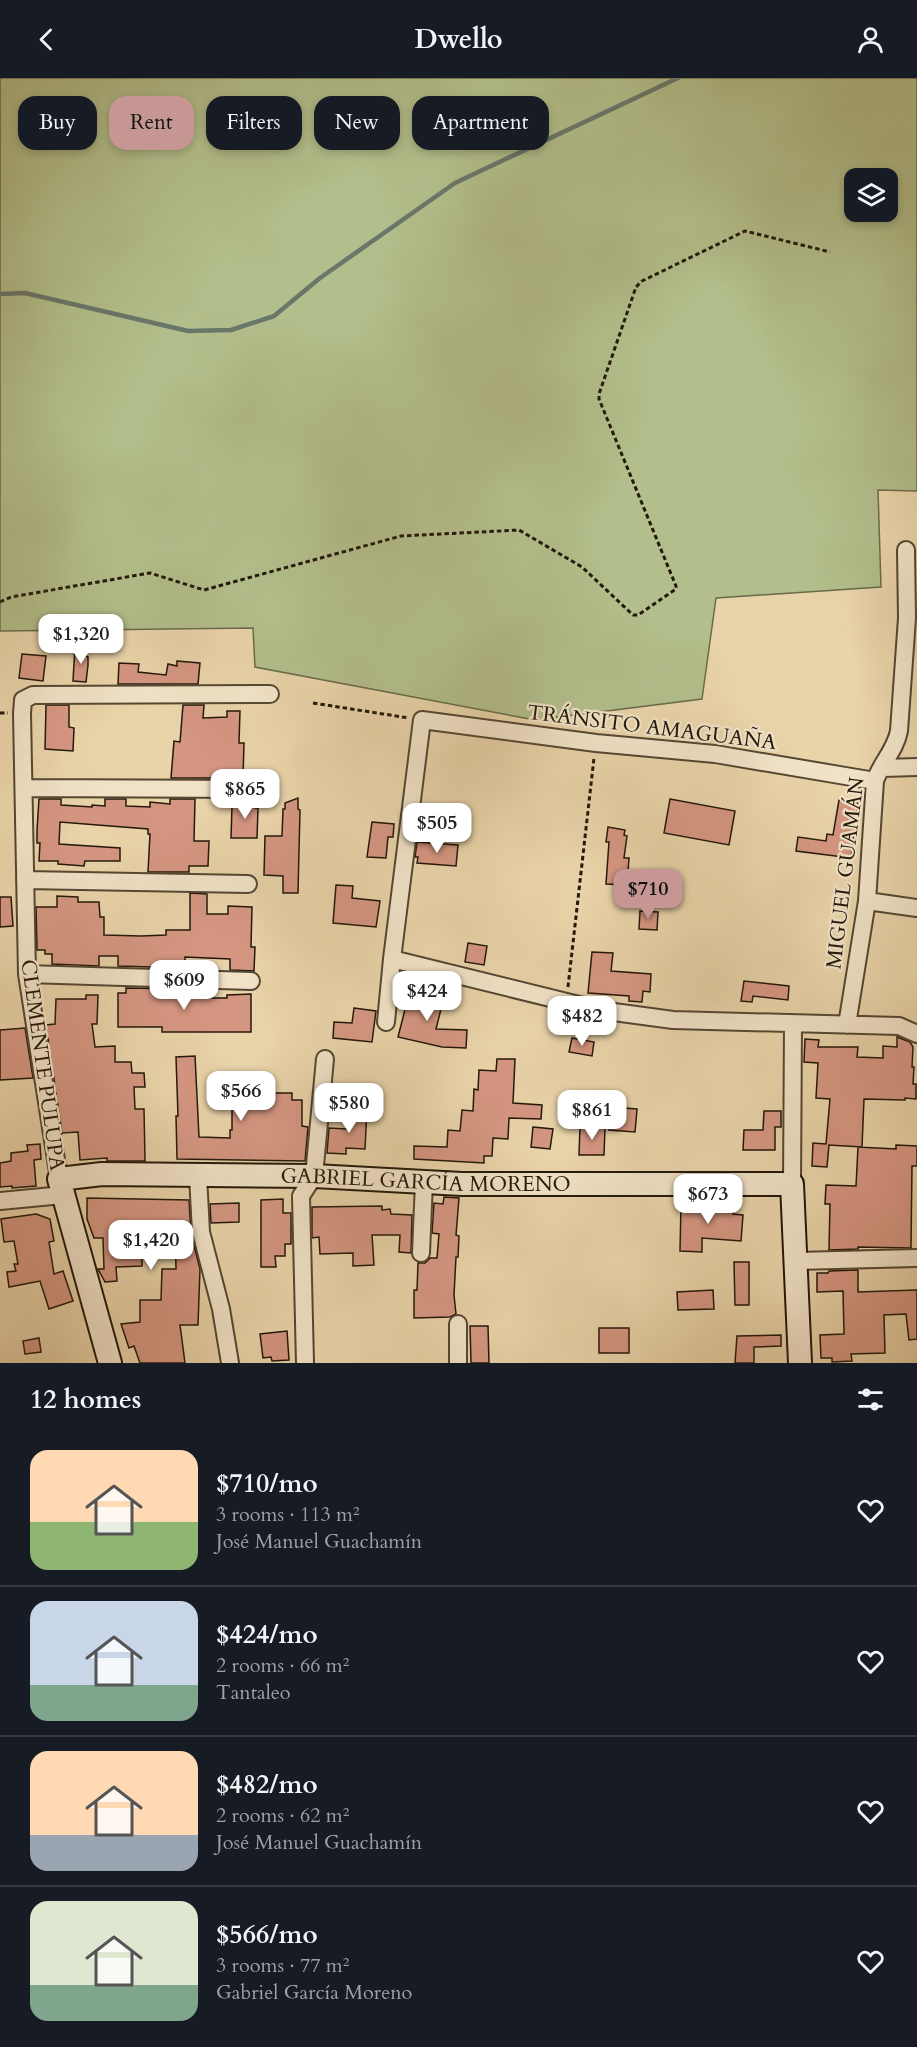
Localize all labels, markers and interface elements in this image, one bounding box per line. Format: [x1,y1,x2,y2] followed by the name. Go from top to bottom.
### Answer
[414,21,503,58] text: Dwello
[30,23,63,56] icon: back
[854,23,887,56] icon: person
[18,96,97,150] chip: Buy
[109,96,194,150] chip: Rent
[206,96,302,150] chip: Filters
[314,96,400,150] chip: New
[412,96,549,150] chip: Apartment
[844,168,898,222] map controls
[844,168,898,222] button: layers
[32,614,130,665] pin: $1,320
[52,620,110,647] text: $1,320
[526,697,778,757] street label: TRÁNSITO AMAGUAÑA
[209,769,281,820] pin: $865
[225,775,265,802] text: $865
[819,775,872,971] street label: MIGUEL GUAMÁN
[401,803,473,854] pin: $505
[417,809,457,836] text: $505
[612,869,684,920] pin: $710
[628,875,668,902] text: $710
[13,958,72,1173] street label: CLEMENTE PULUPA
[148,960,220,1011] pin: $609
[164,966,204,993] text: $609
[391,971,463,1022] pin: $424
[407,977,447,1004] text: $424
[546,996,618,1047] pin: $482
[562,1002,602,1029] text: $482
[205,1071,277,1122] pin: $566
[221,1077,261,1104] text: $566
[313,1083,385,1134] pin: $580
[329,1089,369,1116] text: $580
[556,1090,628,1141] pin: $861
[572,1096,612,1123] text: $861
[280,1162,571,1199] street label: GABRIEL GARCÍA MORENO
[672,1174,744,1225] pin: $673
[688,1180,728,1207] text: $673
[102,1220,200,1271] pin: $1,420
[122,1226,180,1253] text: $1,420
[30,1382,141,1417] text: 12 homes
[854,1383,887,1416] icon: filters
[216,1466,318,1501] text: $710/mo
[78,1474,150,1546] icon: home
[854,1494,887,1527] icon: heart
[216,1501,360,1528] text: 3 rooms · 113 m²
[216,1528,422,1555] text: José Manuel Guachamín
[216,1617,318,1652] text: $424/mo
[78,1625,150,1697] icon: home
[854,1645,887,1678] icon: heart
[216,1652,349,1679] text: 2 rooms · 66 m²
[216,1679,291,1706] text: Tantaleo
[216,1767,318,1802] text: $482/mo
[78,1775,150,1847] icon: home
[854,1795,887,1828] icon: heart
[216,1802,349,1829] text: 2 rooms · 62 m²
[216,1829,422,1856] text: José Manuel Guachamín
[216,1917,318,1952] text: $566/mo
[78,1925,150,1997] icon: home
[854,1945,887,1978] icon: heart
[216,1952,349,1979] text: 3 rooms · 77 m²
[216,1979,412,2006] text: Gabriel García Moreno

